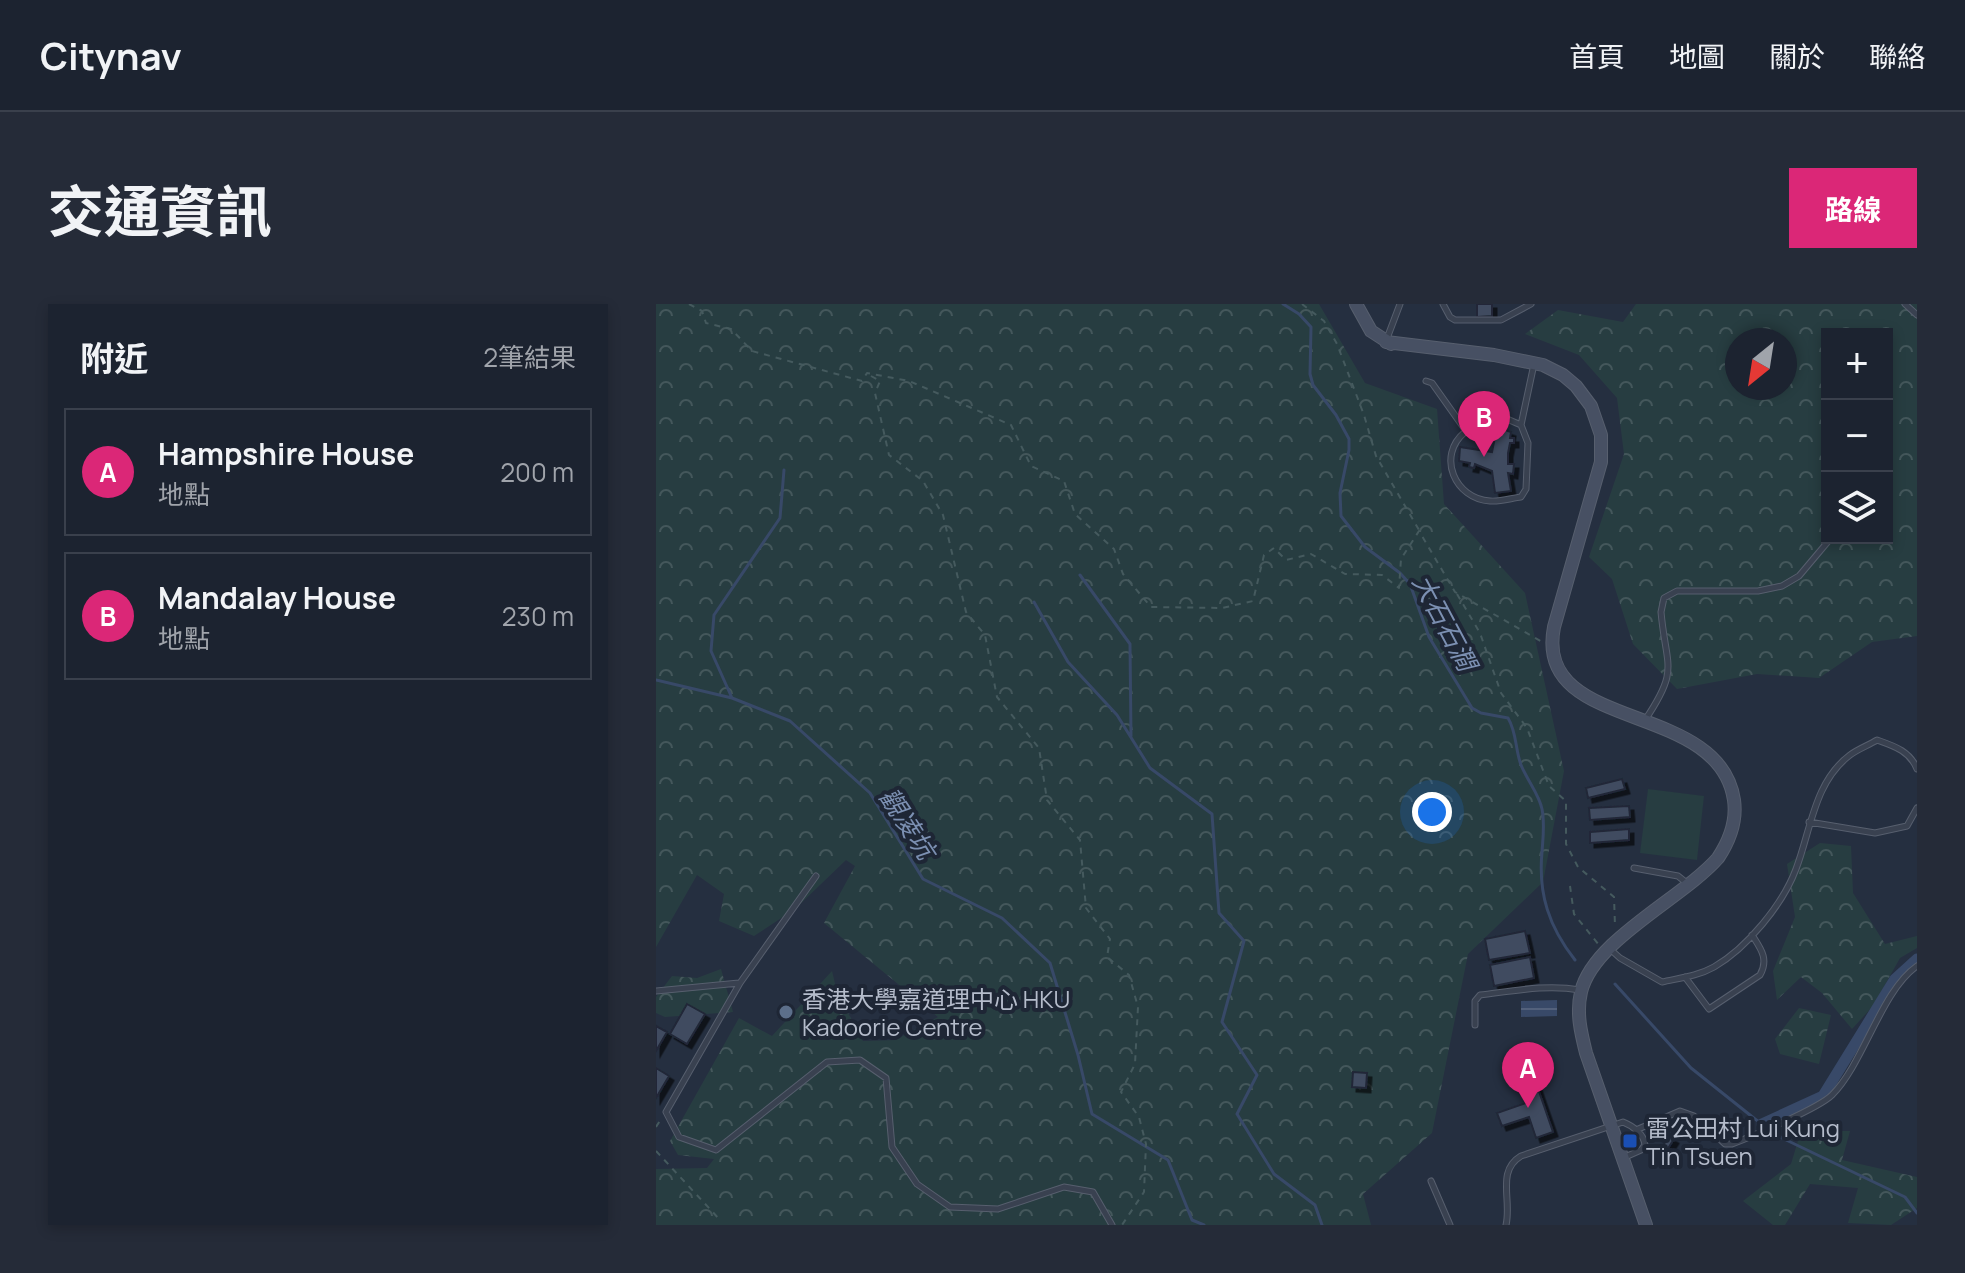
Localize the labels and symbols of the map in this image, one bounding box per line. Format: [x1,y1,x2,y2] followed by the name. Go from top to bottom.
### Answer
[1725,328,1797,400] north arrow
[1458,391,1510,457] pin: B
[1405,568,1487,680] water label: 大石石澗
[872,780,947,869] water label: 觀凌坑
[1412,792,1452,832] your location
[802,982,1070,1043] place label: 香港大學嘉道理中心 HKU Kadoorie Centre
[777,1003,795,1021] marker: 香港大學嘉道理中心 HKU Kadoorie Centre
[1502,1042,1554,1108] pin: A
[1646,1111,1840,1172] place label: 雷公田村 Lui Kung Tin Tsuen
[1621,1132,1639,1150] marker: 雷公田村 Lui Kung Tin Tsuen

